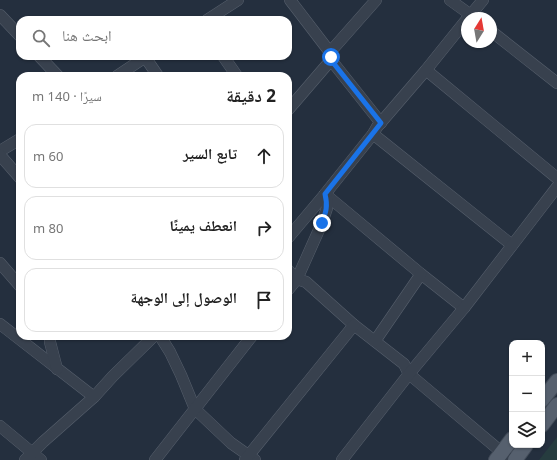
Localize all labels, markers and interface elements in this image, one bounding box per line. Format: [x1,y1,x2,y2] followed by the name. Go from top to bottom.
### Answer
[461,12,497,48] north arrow
[16,16,292,60] search box
[62,25,112,45] text: ابحث هنا
[30,27,52,49] icon: search
[322,48,340,66] route start
[226,84,276,107] text: 2 دقيقة
[32,87,102,105] text: سيرًا · 140 m
[183,143,237,163] text: تابع السير
[253,145,275,167] icon: ahead
[33,147,63,165] text: 60 m
[313,214,331,232] route end
[169,215,237,235] text: انعطف يمينًا
[253,217,275,239] icon: right
[33,219,63,237] text: 80 m
[131,287,237,307] text: الوصول إلى الوجهة
[253,289,275,311] icon: arrive
[509,340,545,448] map controls
[509,340,545,376] button: +
[509,376,545,412] button: −
[509,412,545,448] button: layers

